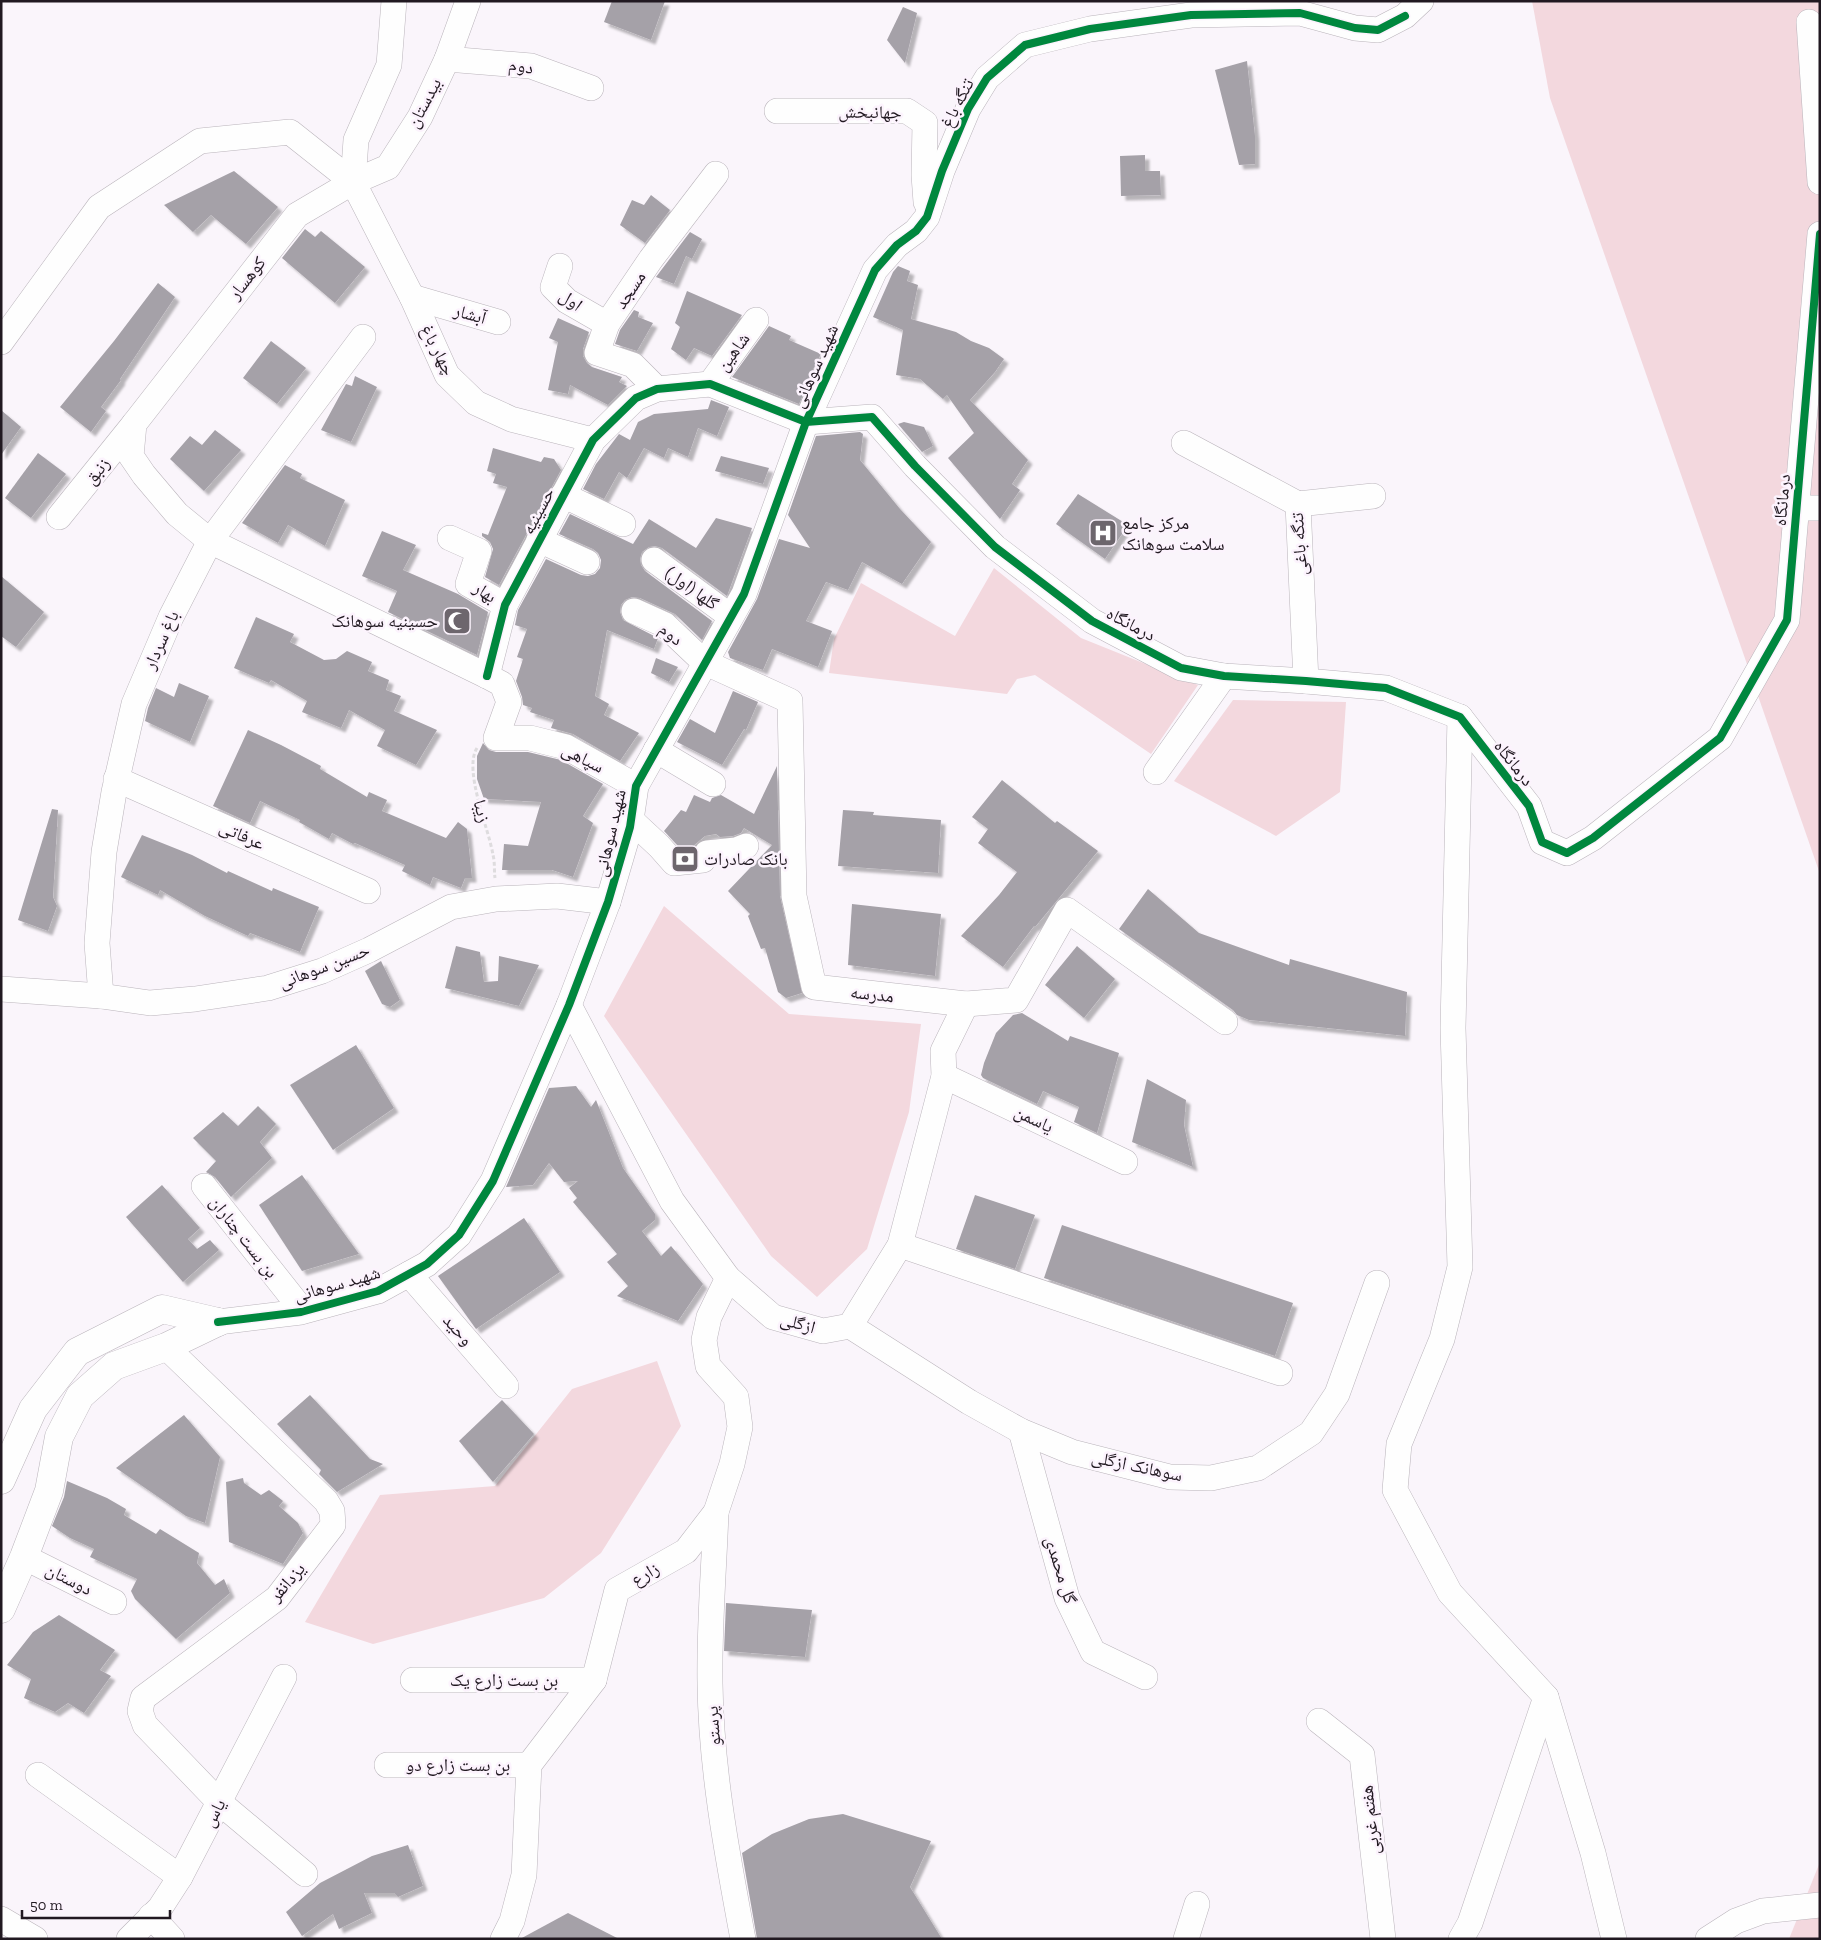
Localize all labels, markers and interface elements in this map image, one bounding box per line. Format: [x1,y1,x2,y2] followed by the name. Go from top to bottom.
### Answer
[507,53,535,80] street label: دوم
[402,74,446,132] street label: بیدستان
[935,75,979,131] street label: تنگه باغ
[838,100,902,124] street label: جهانبخش
[223,252,271,305] street label: کوهسار
[610,267,650,313] street label: مسجد
[555,284,587,316] street label: اول
[450,299,489,329] street label: آبشار
[416,321,460,379] street label: چهار باغ
[787,321,843,411] street label: شهید سوهانی
[712,328,754,376] street label: شاهین
[79,453,115,489] street label: زنبق
[1769,473,1795,527] street label: درمانگاه
[517,484,559,538] street label: حسینیه
[1122,512,1225,555] place label: مرکز جامع سلامت سوهانک
[1286,512,1312,576] street label: تنگه باغی
[1088,518,1118,548] hospital icon: مرکز جامع سلامت سوهانک
[661,561,723,615] street label: گلها (اول)
[468,576,501,608] street label: بهار
[1103,602,1159,646] street label: درمانگاه
[442,606,472,636] mosque icon: حسینیه سوهانک
[138,607,184,674] street label: باغ سردار
[331,610,438,632] place label: حسینیه سوهانک
[654,618,688,651] street label: دوم
[1489,736,1539,790] street label: درمانگاه
[558,738,608,778] street label: سپاهی
[589,787,631,879] street label: شهید سوهانی
[468,797,496,825] street label: زیبا
[216,815,268,855] street label: عرفاتی
[670,844,700,874] bank icon: بانک صادرات
[704,848,788,870] place label: بانک صادرات
[275,939,373,993] street label: حسین سوهانی
[849,981,895,1007] street label: مدرسه
[1011,1100,1057,1138] street label: یاسمن
[205,1192,283,1283] street label: بن بست چناران
[291,1261,383,1307] street label: شهید سوهانی
[778,1308,818,1338] street label: ازگلی
[438,1310,478,1350] street label: وحید
[1089,1446,1185,1486] street label: سوهانک ازگلی
[1040,1534,1082,1607] street label: گل محمدی
[627,1557,663,1591] street label: زارع
[42,1558,96,1600] street label: دوستان
[263,1558,310,1607] street label: یزدانفر
[450,1669,558,1691] street label: بن بست زارع یک
[701,1705,726,1747] street label: پرستو
[406,1754,510,1776] street label: بن بست زارع دو
[1355,1784,1386,1856] street label: هفتم غربی
[197,1795,231,1831] street label: یاس
[22,1888,170,1920] scale bar
[30,1896,63,1914] text: 50 m

